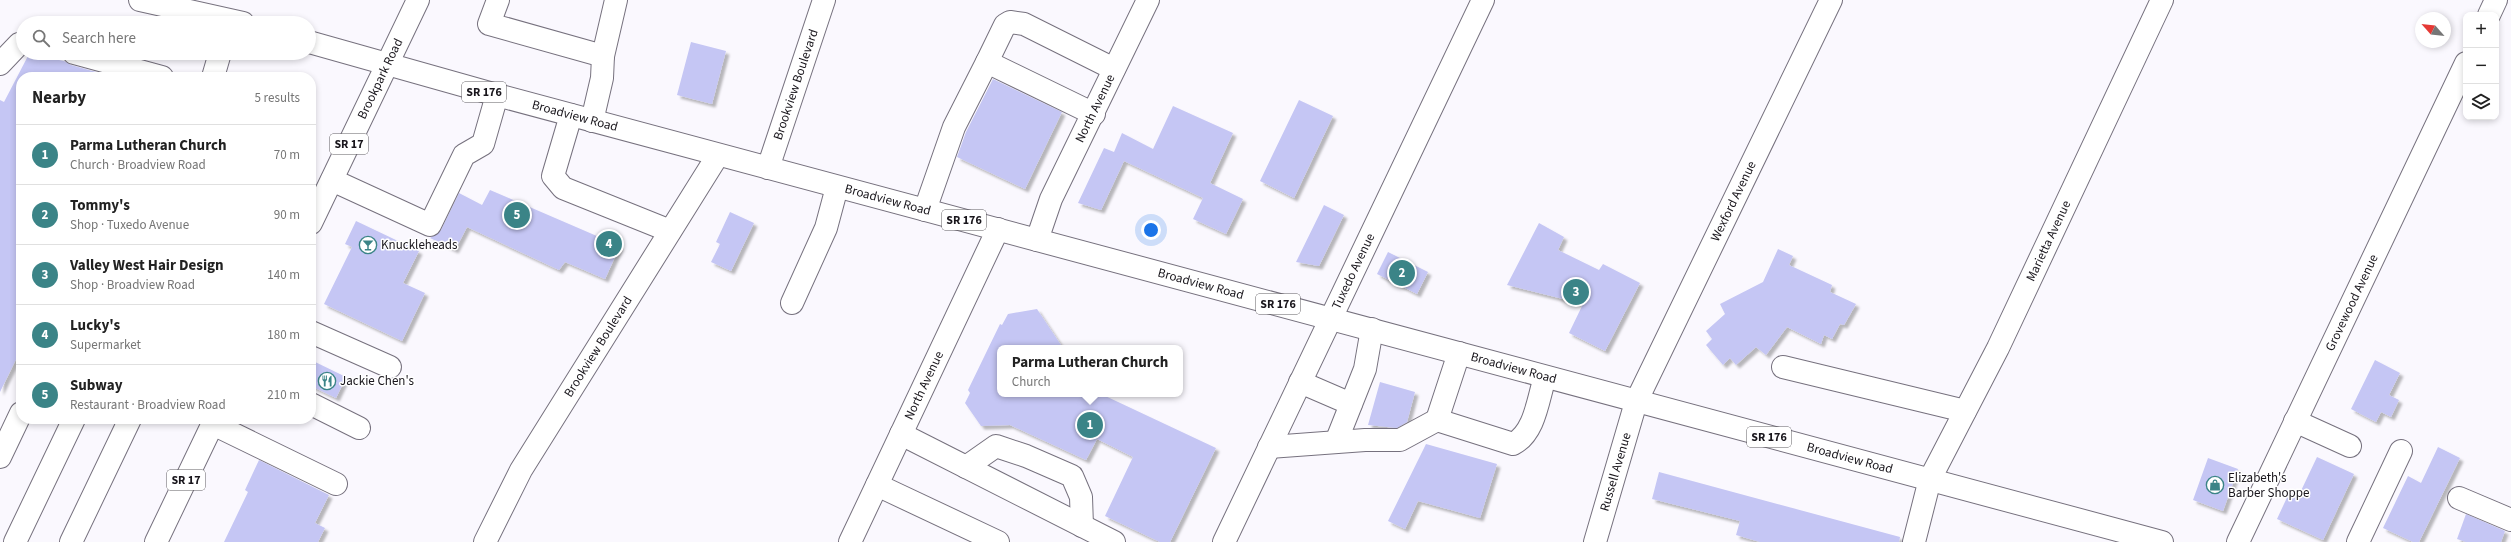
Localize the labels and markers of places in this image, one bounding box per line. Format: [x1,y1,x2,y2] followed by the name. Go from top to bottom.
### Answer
[504,200,530,230] pin: 5
[596,229,622,259] pin: 4
[358,235,378,255] bar icon: Knuckleheads
[381,236,458,254] place label: Knuckleheads
[1389,258,1415,288] pin: 2
[1563,277,1589,307] pin: 3
[317,371,337,391] restaurant icon: Jackie Chen's
[340,372,414,390] place label: Jackie Chen's
[1077,410,1103,440] pin: 1
[2228,469,2309,502] place label: Elizabeth's Barber Shoppe
[2205,475,2225,495] shop icon: Elizabeth's Barber Shoppe

